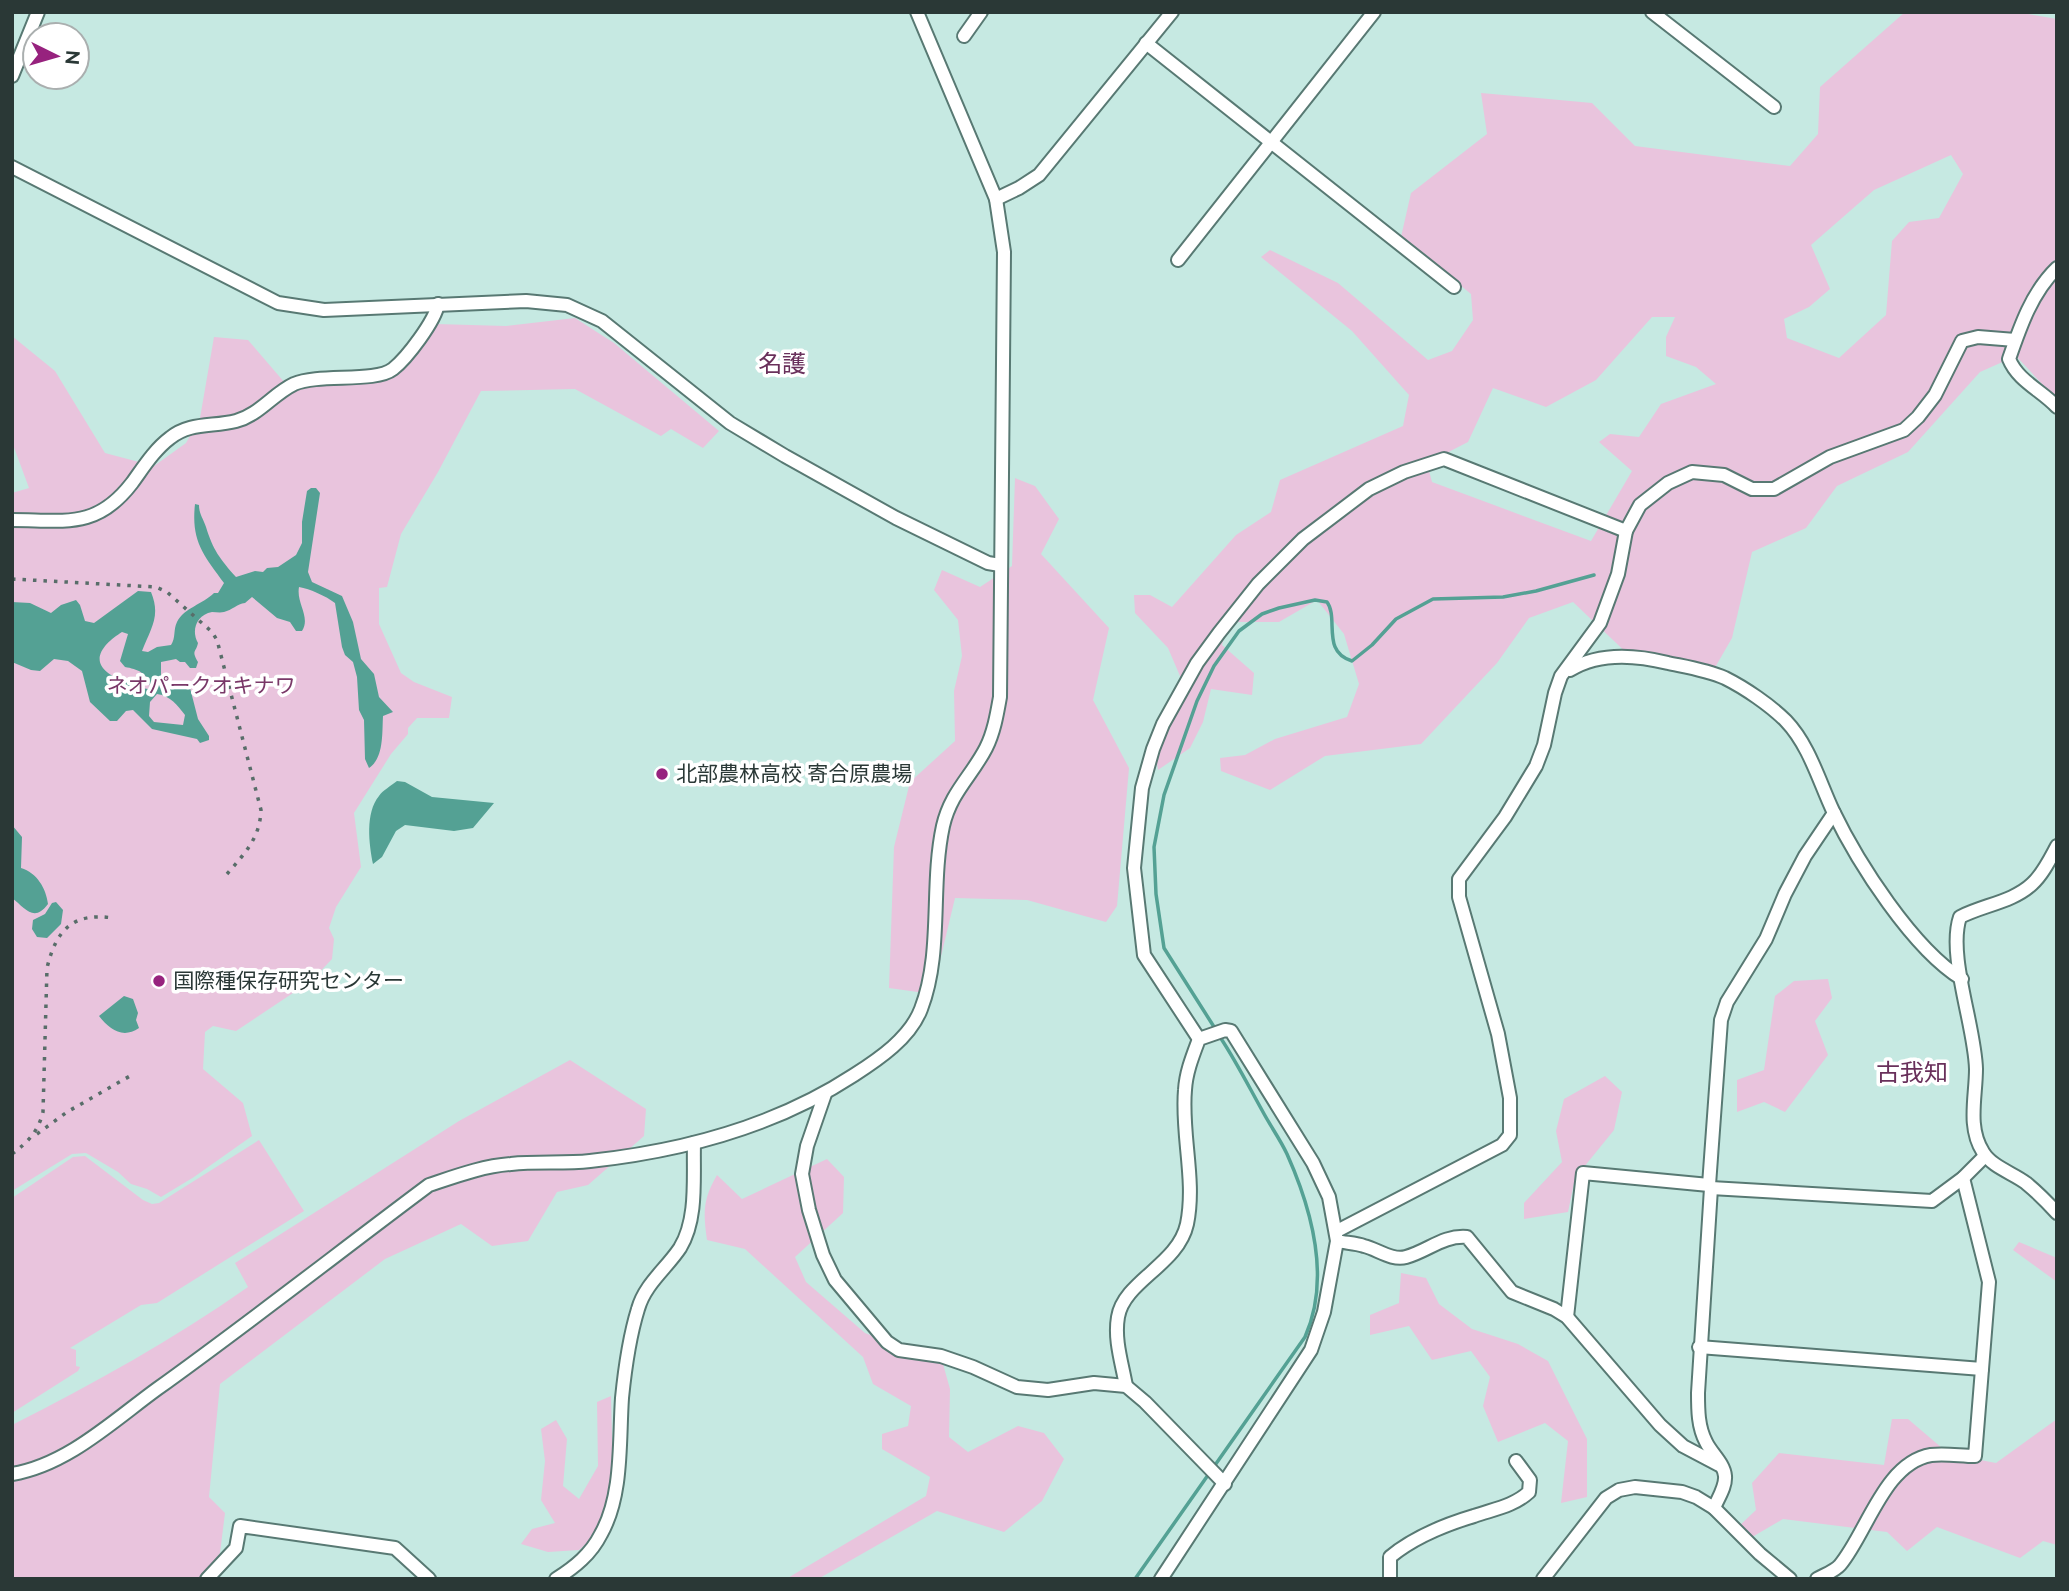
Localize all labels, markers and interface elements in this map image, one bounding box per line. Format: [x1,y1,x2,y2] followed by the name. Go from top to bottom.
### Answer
[21,21,91,91] north arrow
[61,49,85,66] text: N
[758,349,806,378] district label: 名護
[107,673,296,698] park label: ネオパークオキナワ
[676,761,912,786] place label: 北部農林高校 寄合原農場
[654,766,670,782] marker: 北部農林高校 寄合原農場
[173,968,404,993] place label: 国際種保存研究センター
[151,973,167,989] marker: 国際種保存研究センター
[1876,1058,1948,1087] district label: 古我知

